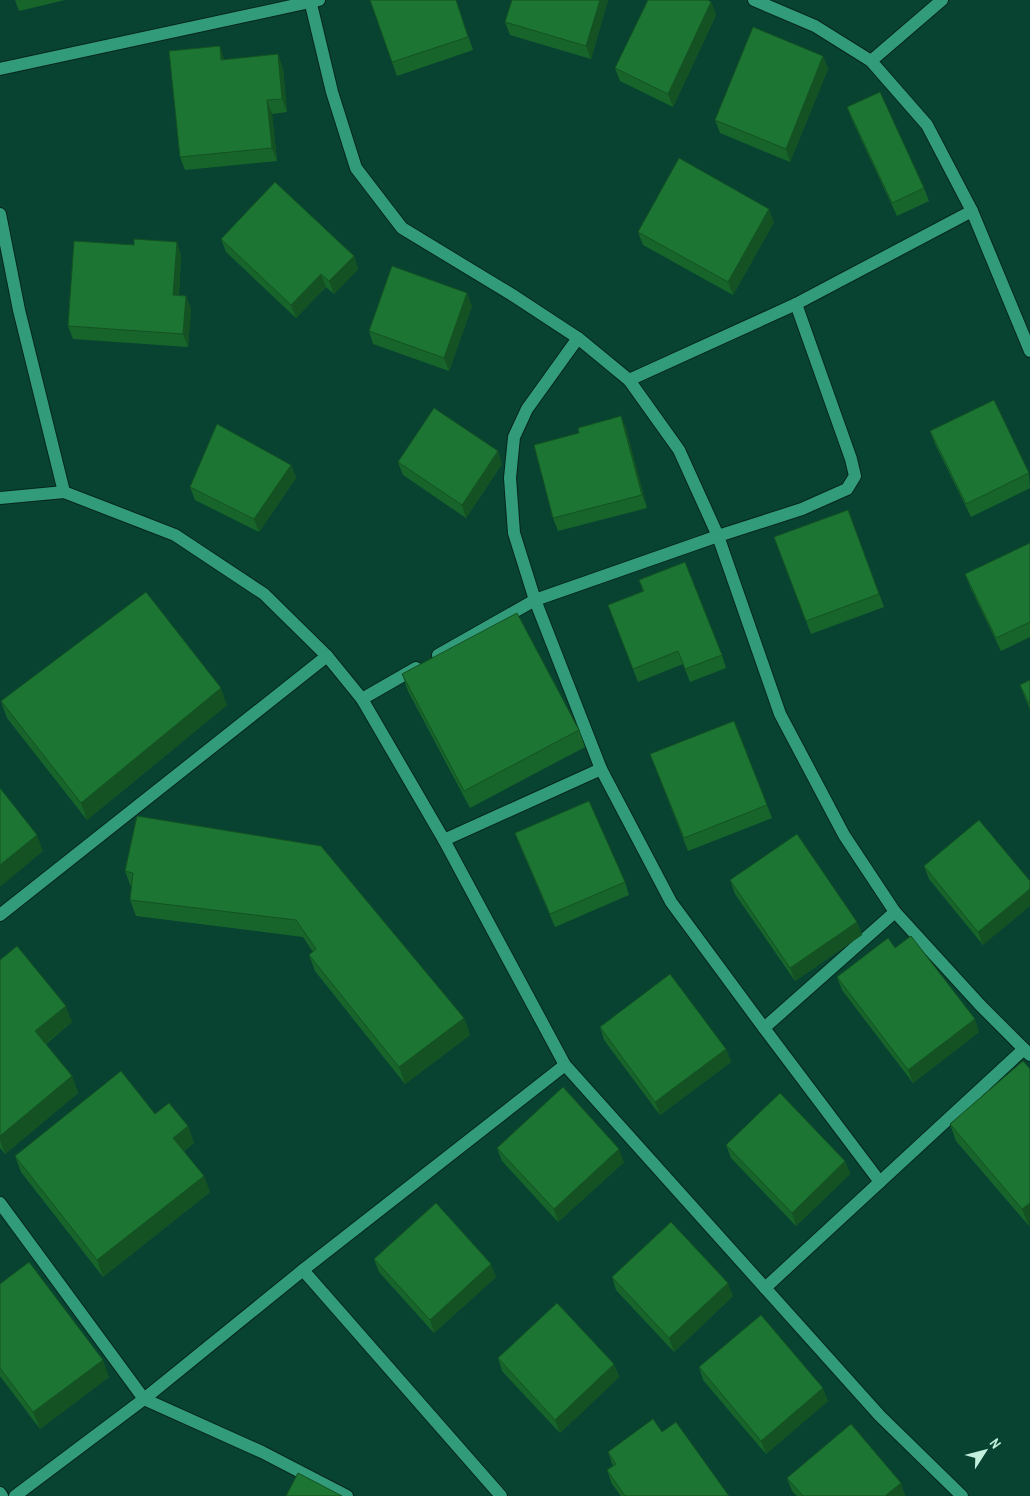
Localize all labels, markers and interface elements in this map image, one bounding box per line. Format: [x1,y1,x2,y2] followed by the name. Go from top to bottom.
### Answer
[960,1426,1010,1476] north arrow
[986,1435,1005,1452] text: N

